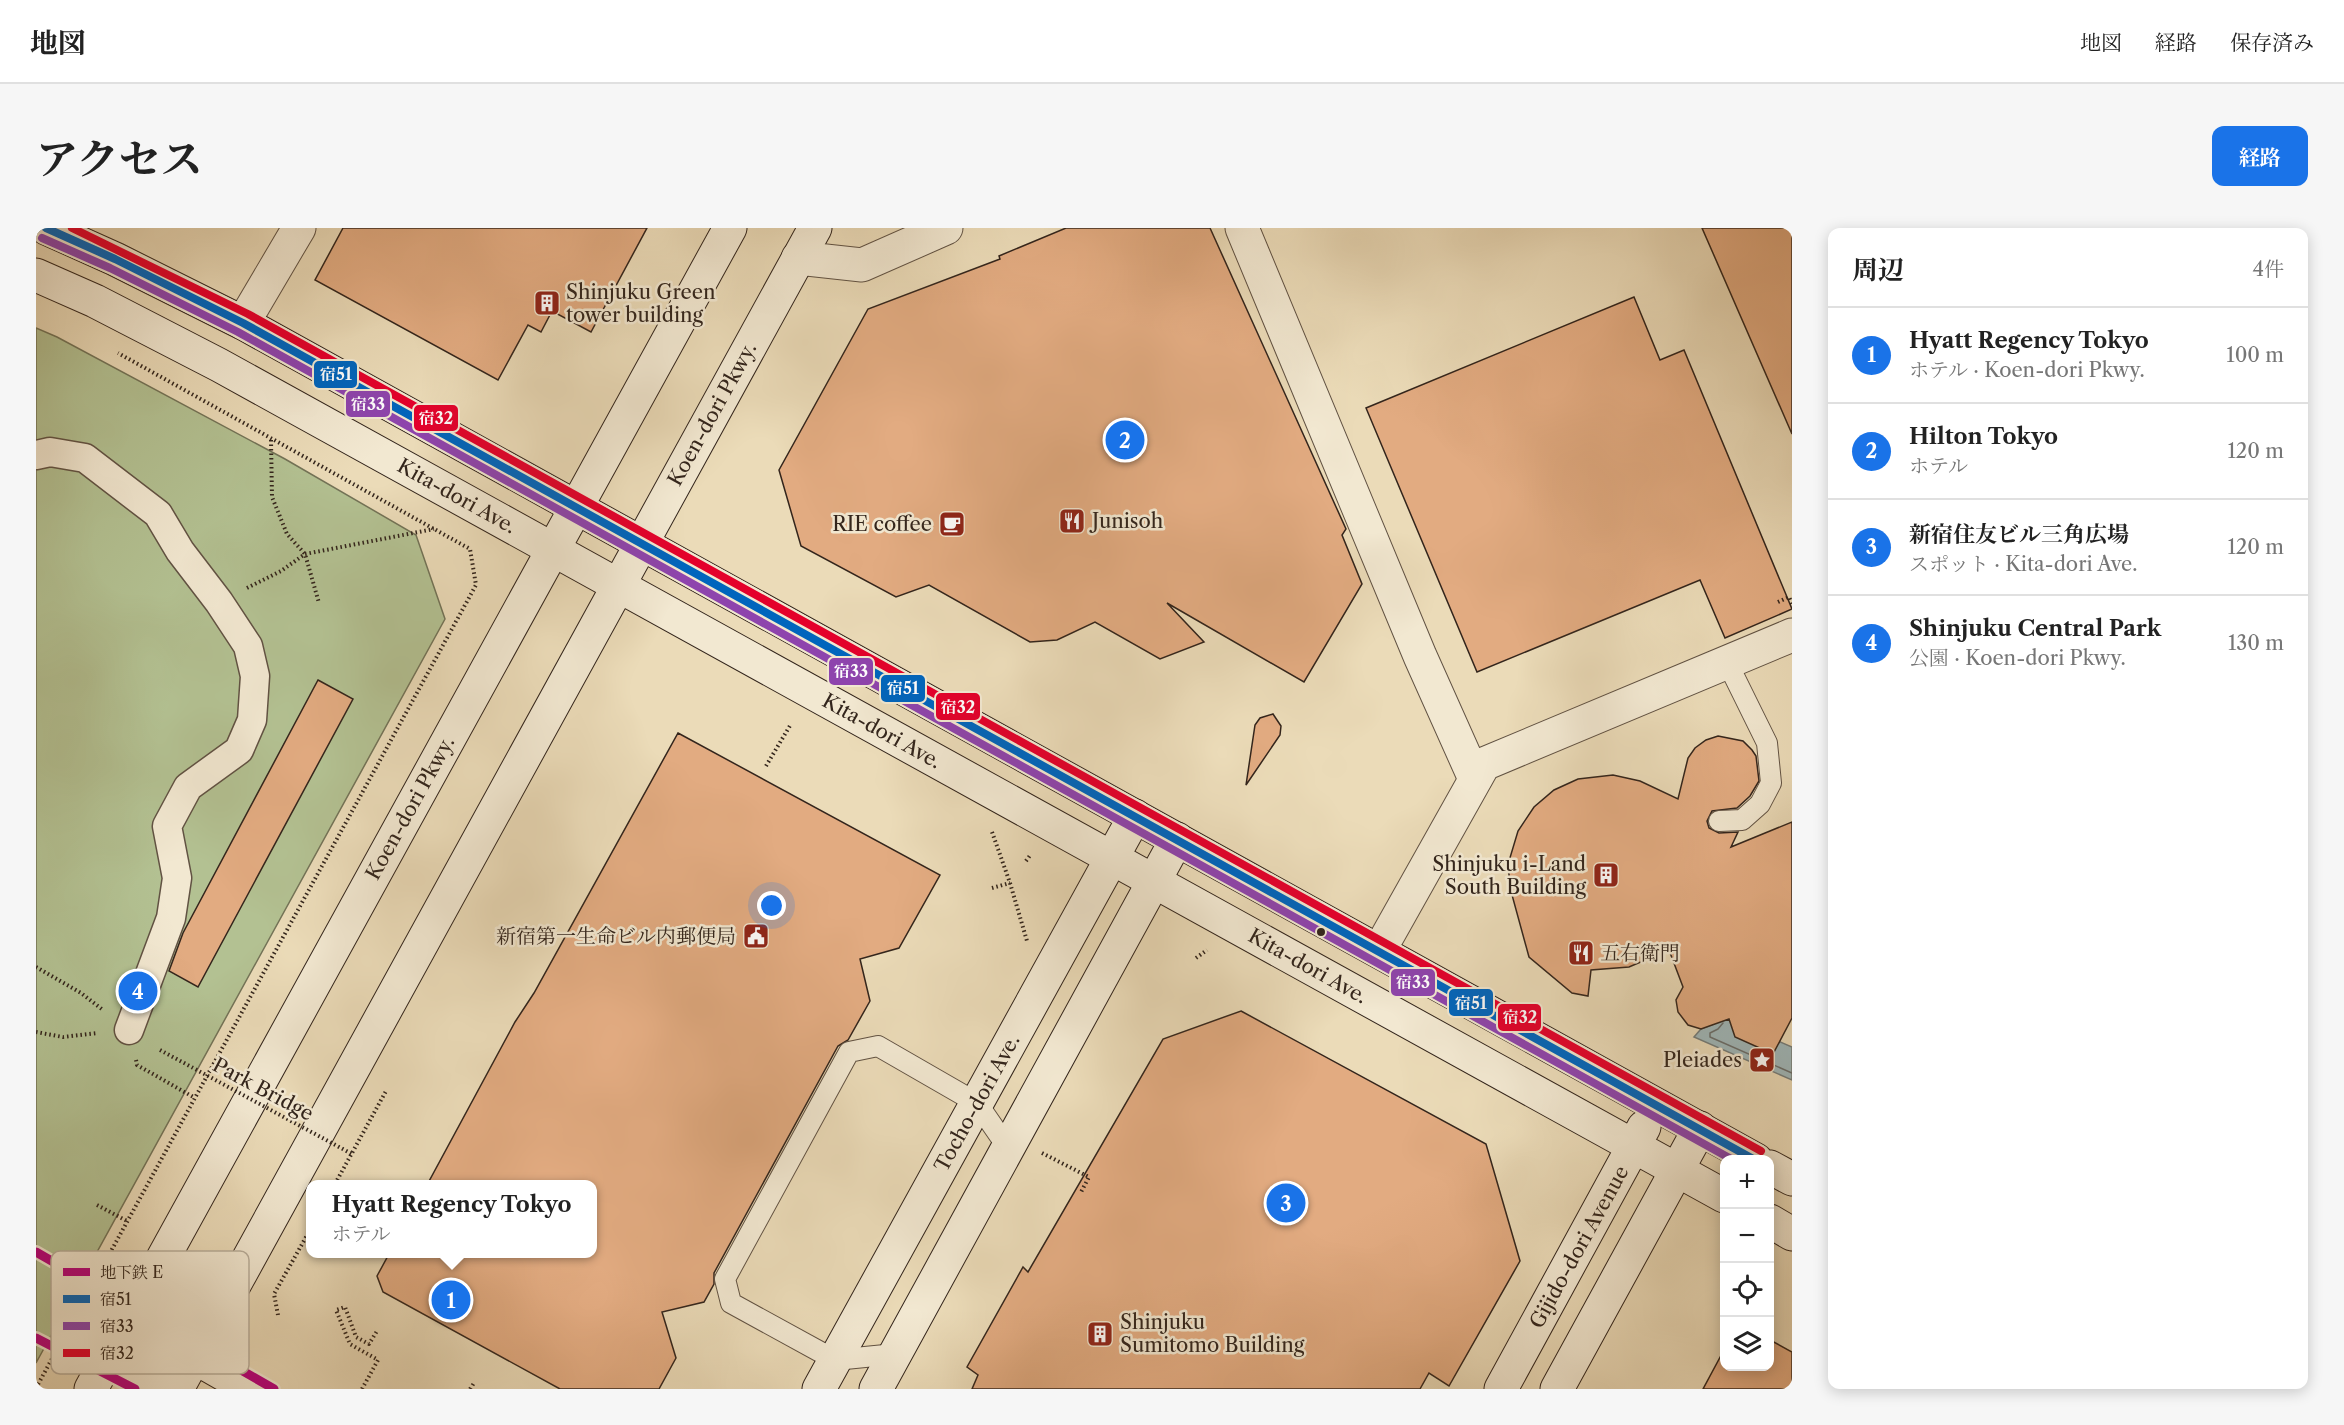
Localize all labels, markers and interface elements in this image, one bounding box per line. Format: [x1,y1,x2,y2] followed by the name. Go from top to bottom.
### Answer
[30,26,86,60] text: 地図
[2080,30,2122,55] text: 地図
[2155,30,2197,55] text: 経路
[2230,30,2314,55] text: 保存済み
[2212,126,2308,186] button: 経路
[36,133,203,185] text: アクセス
[1852,254,1904,286] text: 周辺
[2252,257,2284,281] text: 4件
[566,280,716,327] place label: Shinjuku Green tower building
[532,288,562,318] building icon: Shinjuku Green tower building
[1909,327,2149,354] text: Hyatt Regency Tokyo
[663,338,761,490] street label: Koen-dori Pkwy.
[1867,343,1876,367] text: 1
[2226,343,2284,367] text: 100 m
[1909,358,2145,382] text: ホテル · Koen-dori Pkwy.
[313,360,358,389] line badge: 宿51
[320,364,353,384] text: 宿51
[345,390,391,418] line badge: 宿33
[351,394,385,414] text: 宿33
[413,404,459,432] line badge: 宿32
[419,408,453,428] text: 宿32
[1106,418,1144,462] pin: 2
[1909,423,2058,450] text: Hilton Tokyo
[1866,439,1877,463] text: 2
[2227,439,2284,463] text: 120 m
[393,453,521,539] street label: Kita-dori Ave.
[1909,454,1968,478] text: ホテル
[1057,506,1087,536] restaurant icon: Junisoh
[937,509,967,539] cafe icon: RIE coffee
[1089,509,1164,533] place label: Junisoh
[832,512,932,536] place label: RIE coffee
[1909,521,2129,548] text: 新宿住友ビル三角広場
[1866,535,1877,559] text: 3
[2227,535,2284,559] text: 120 m
[1909,552,2137,576] text: スポット · Kita-dori Ave.
[1909,615,2161,642] text: Shinjuku Central Park
[1866,631,1877,655] text: 4
[2228,631,2284,655] text: 130 m
[1909,646,2126,670] text: 公園 · Koen-dori Pkwy.
[828,657,874,686] line badge: 宿33
[834,661,868,681] text: 宿33
[880,674,926,703] line badge: 宿51
[887,678,920,698] text: 宿51
[818,688,946,774] street label: Kita-dori Ave.
[935,692,981,721] line badge: 宿32
[941,697,975,717] text: 宿32
[361,732,459,884] street label: Koen-dori Pkwy.
[1432,852,1586,899] place label: Shinjuku i-Land South Building
[1591,860,1621,890] building icon: Shinjuku i-Land South Building
[757,891,786,920] your location
[741,921,771,951] public building icon: 新宿第一生命ビル内郵便局
[1244,923,1372,1009] street label: Kita-dori Ave.
[496,924,736,948] place label: 新宿第一生命ビル内郵便局
[1315,926,1327,938] unlabelled marker
[1566,938,1596,968] restaurant icon: 五右衛門
[1600,941,1680,965] place label: 五右衛門
[118,968,158,1014] pin: 4
[1390,968,1436,997] line badge: 宿33
[1396,972,1430,992] text: 宿33
[1448,988,1494,1017] line badge: 宿51
[1455,993,1488,1013] text: 宿51
[1497,1003,1542,1032] line badge: 宿32
[1503,1007,1537,1027] text: 宿32
[929,1030,1025,1176] street label: Tocho-dori Ave.
[1747,1045,1777,1075] place icon: Pleiades
[1663,1048,1742,1072] place label: Pleiades
[209,1052,317,1126] street label: Park Bridge
[1720,1155,1774,1371] map controls
[1720,1155,1774,1209] button: +
[1524,1162,1634,1332] street label: Gijido-dori Avenue
[306,1180,597,1258] popup
[1266,1180,1306,1226] pin: 3
[332,1191,571,1218] text: Hyatt Regency Tokyo
[1720,1209,1774,1263] button: −
[332,1222,391,1246] text: ホテル
[51,1251,249,1374] legend
[100,1262,163,1282] text: 地下鉄 E
[1720,1263,1774,1317] button: locate
[432,1278,470,1322] pin: 1
[100,1289,132,1309] text: 宿51
[1120,1310,1305,1357] place label: Shinjuku Sumitomo Building
[100,1316,134,1336] text: 宿33
[1720,1317,1774,1371] button: layers
[1085,1319,1115,1349] building icon: Shinjuku Sumitomo Building
[100,1343,134,1363] text: 宿32

